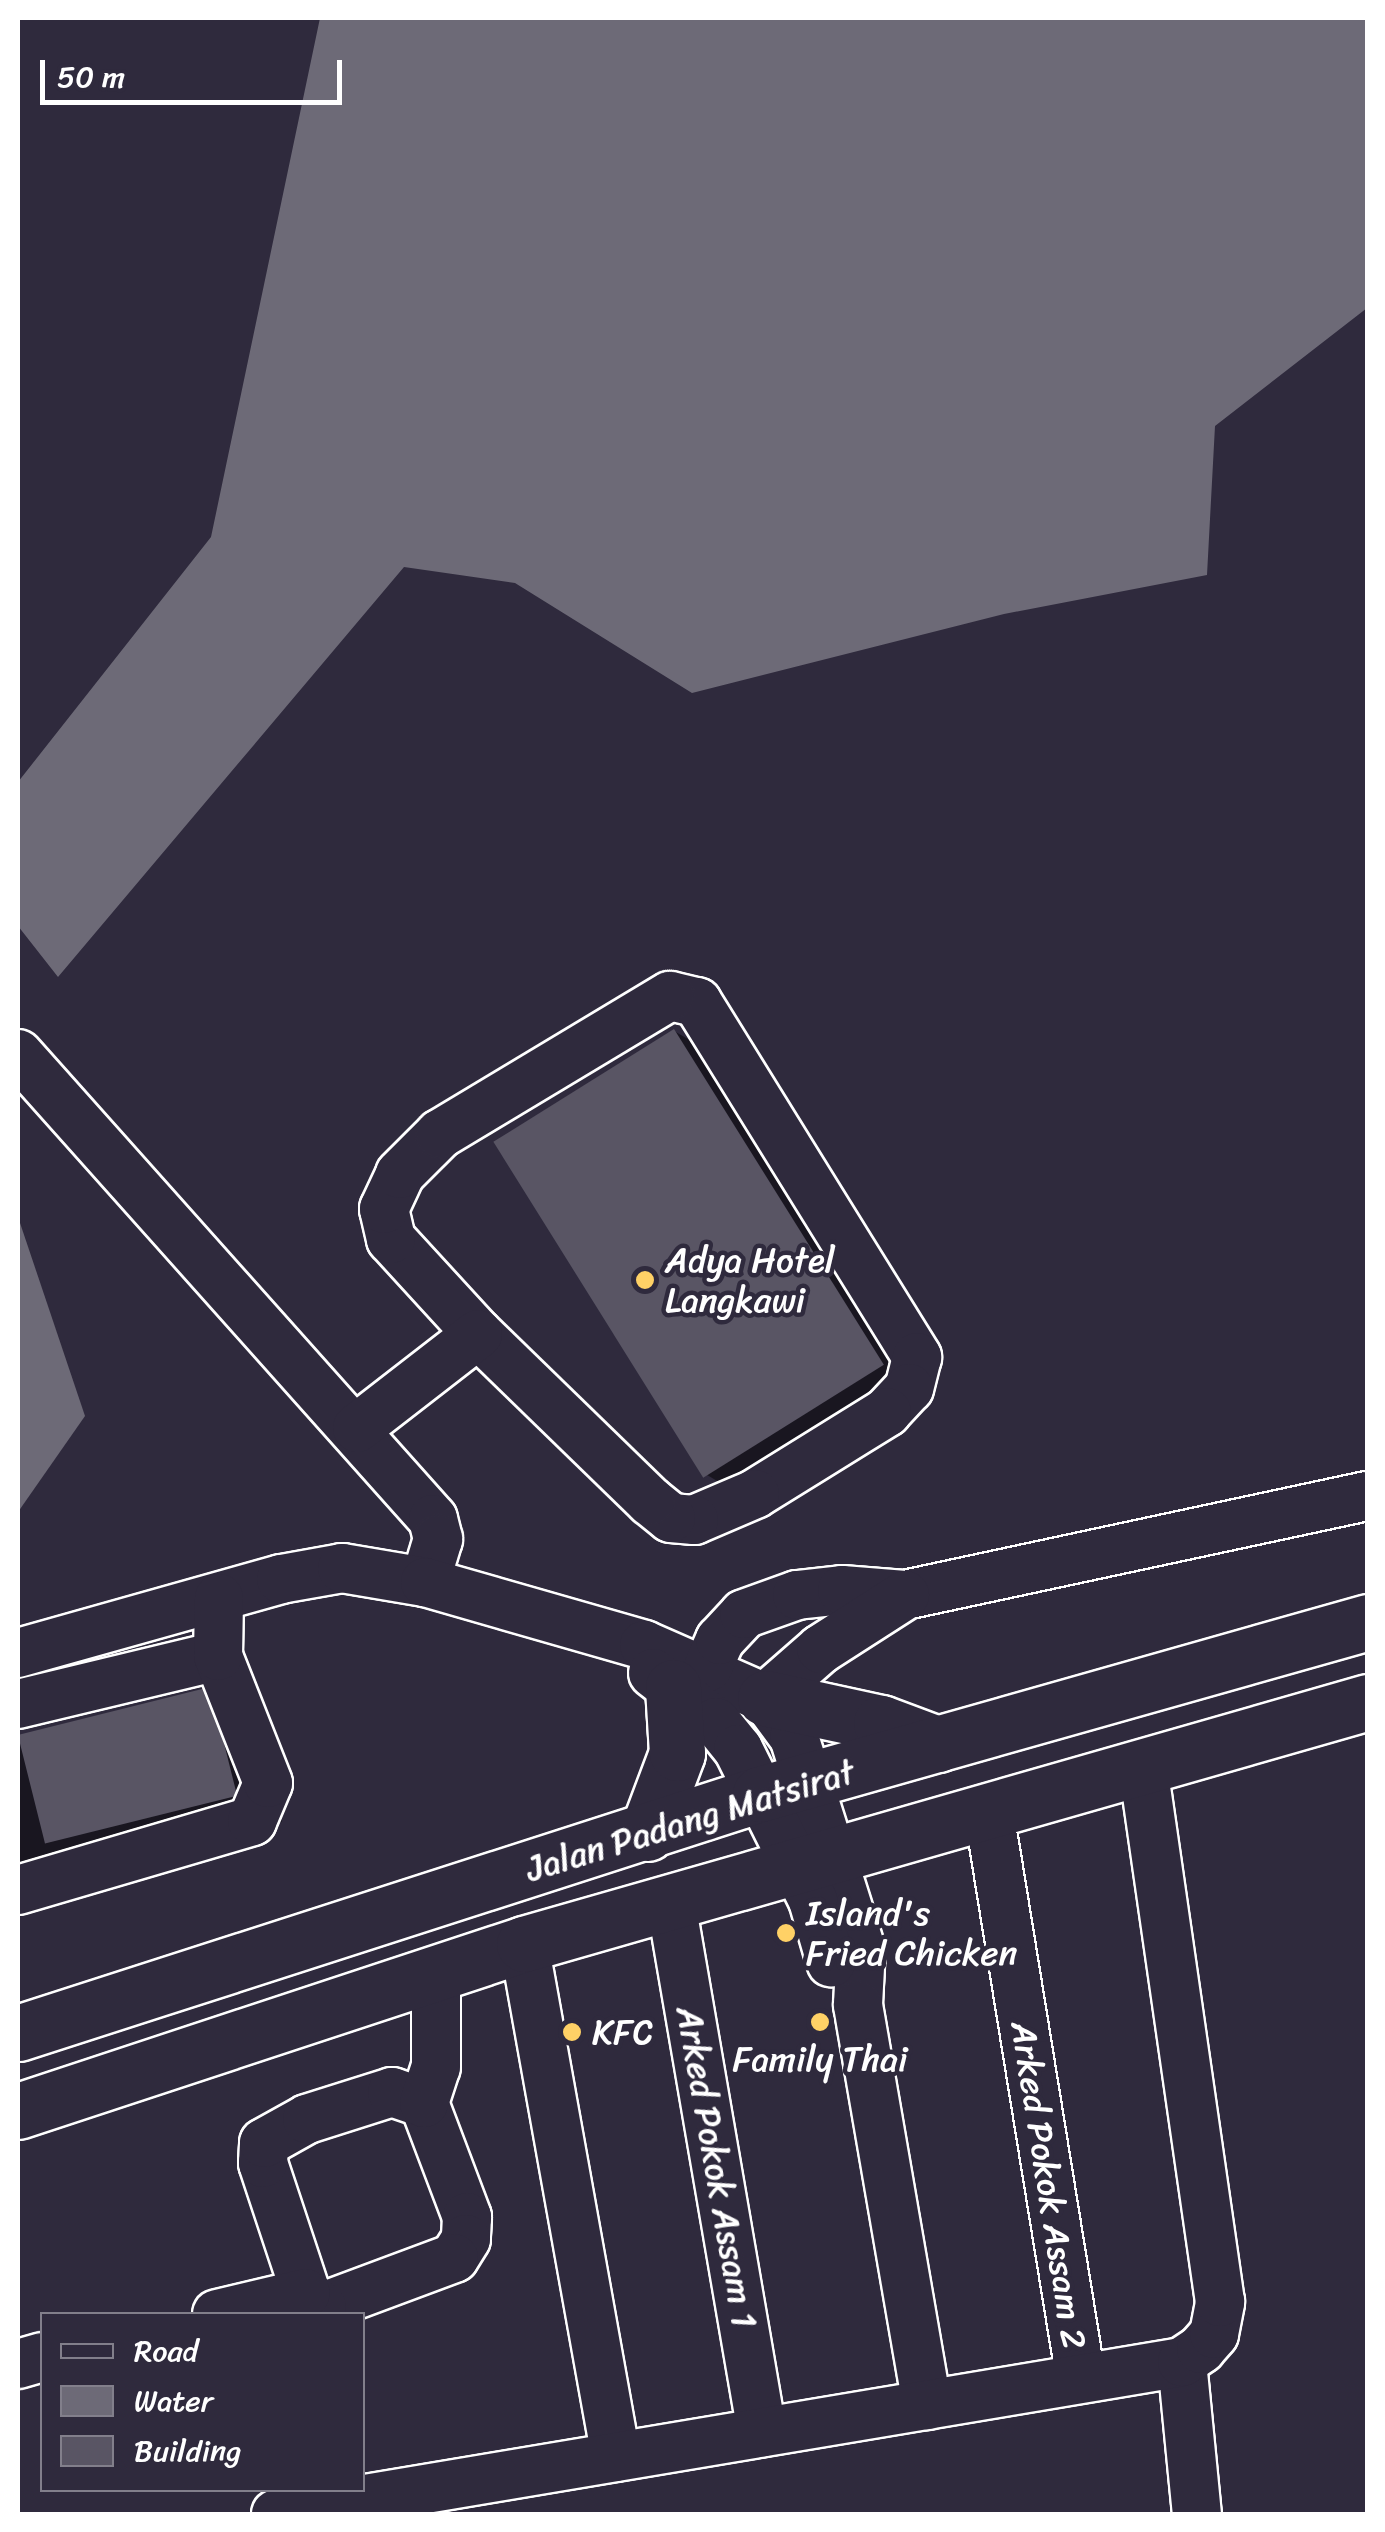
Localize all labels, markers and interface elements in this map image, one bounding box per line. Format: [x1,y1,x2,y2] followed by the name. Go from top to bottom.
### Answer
[45,40,348,102] scale bar
[57,50,125,104] text: 50 m
[665,1239,837,1321] place label: Adya Hotel Langkawi
[634,1269,656,1291] marker: Adya Hotel Langkawi
[519,1750,861,1890] street label: Jalan Padang Matsirat
[806,1892,1017,1974] place label: Island's Fried Chicken
[775,1922,797,1944] marker: Island's Fried Chicken
[668,2002,766,2332] street label: Arked Pokok Assam 1
[592,2011,653,2053] place label: KFC
[809,2011,831,2033] marker: Family Thai
[1002,2017,1096,2353] street label: Arked Pokok Assam 2
[561,2021,583,2043] marker: KFC
[732,2038,908,2080] place label: Family Thai
[40,2312,365,2492] legend
[134,2324,198,2378] text: Road
[134,2374,213,2428] text: Water
[134,2424,241,2478] text: Building

